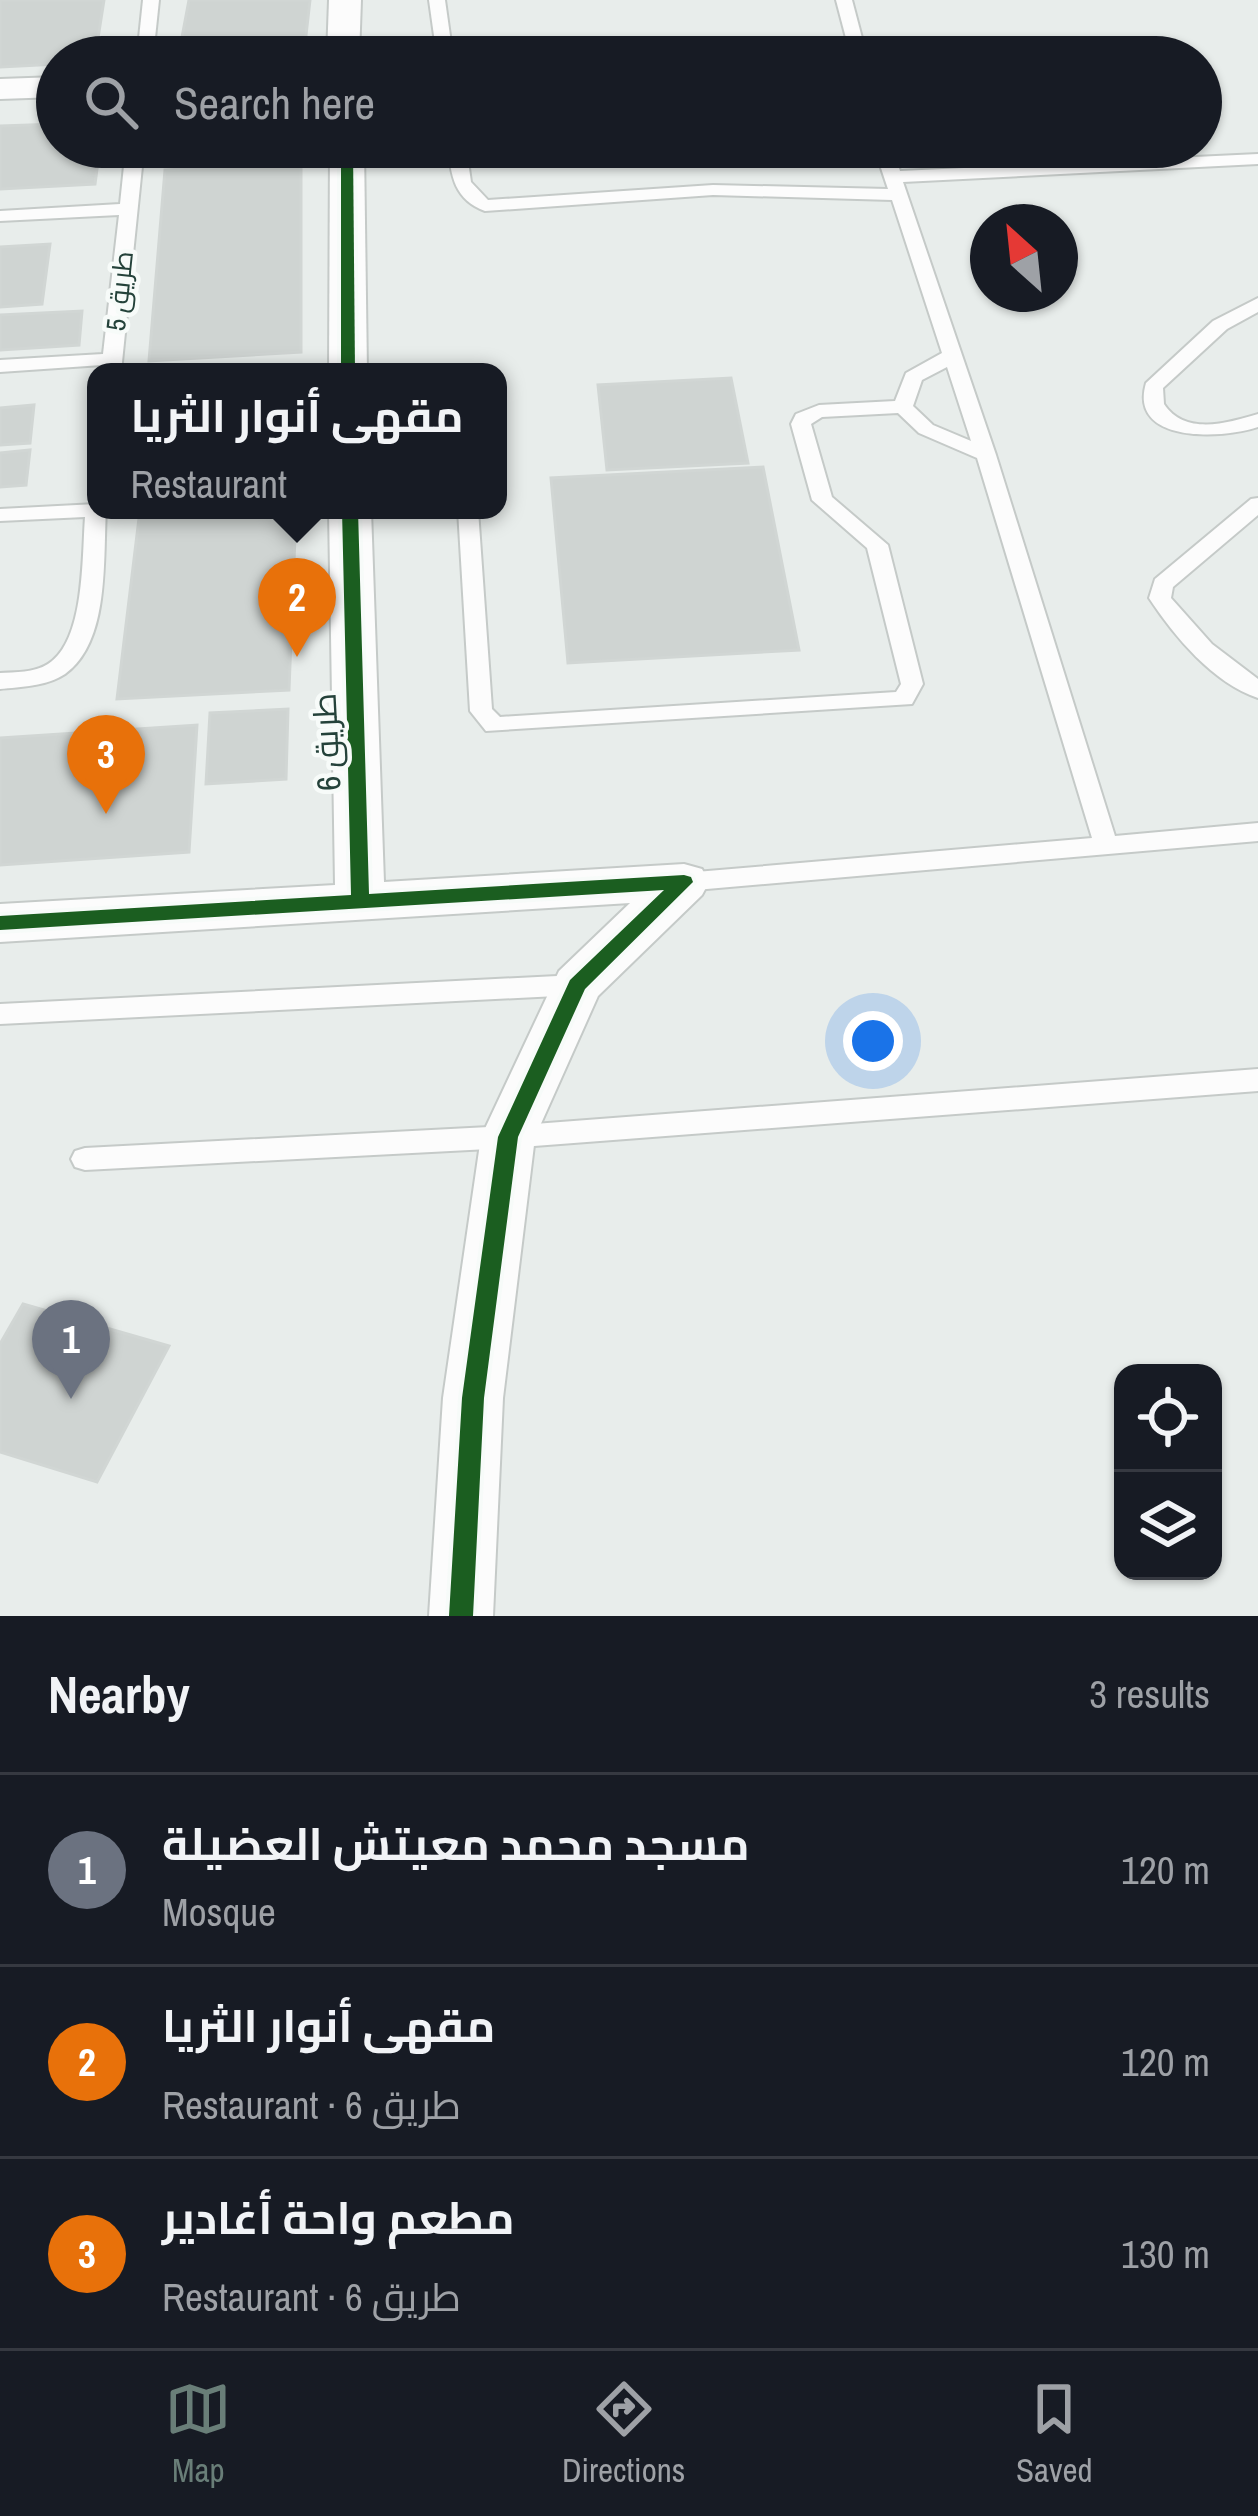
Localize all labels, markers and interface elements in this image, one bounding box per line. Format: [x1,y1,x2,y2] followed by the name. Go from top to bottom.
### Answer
[36,36,1222,168] search box
[78,69,144,135] icon: search
[174,72,375,133] text: Search here
[970,204,1078,312] north arrow
[97,249,141,333] street label: طريق 5
[87,363,507,519] popup
[130,385,464,446] text: مقهى أنوار الثريا
[130,458,287,510] text: Restaurant
[258,558,336,657] pin: 2
[301,692,351,792] street label: طريق 6
[67,715,145,814] pin: 3
[843,1011,903,1071] your location
[32,1300,110,1399] pin: 1
[1114,1364,1222,1580] map controls
[1114,1364,1222,1472] button: locate
[1114,1472,1222,1580] button: layers
[48,1660,190,1729] text: Nearby
[1089,1668,1210,1720] text: 3 results
[162,1813,749,1874] text: مسجد محمد معيتش العضيلة
[78,1844,96,1896] text: 1
[1121,1844,1210,1896] text: 120 m
[162,1886,276,1938] text: Mosque
[162,1995,495,2056] text: مقهى أنوار الثريا
[78,2036,96,2088] text: 2
[1121,2036,1210,2088] text: 120 m
[162,2079,461,2131] text: Restaurant · طريق 6
[162,2187,514,2248] text: مطعم واحة أغادير
[78,2228,96,2280] text: 3
[1121,2228,1210,2280] text: 130 m
[162,2271,461,2323] text: Restaurant · طريق 6
[165,2376,231,2492] tab: Map
[562,2376,685,2492] tab: Directions
[1016,2376,1093,2492] tab: Saved

